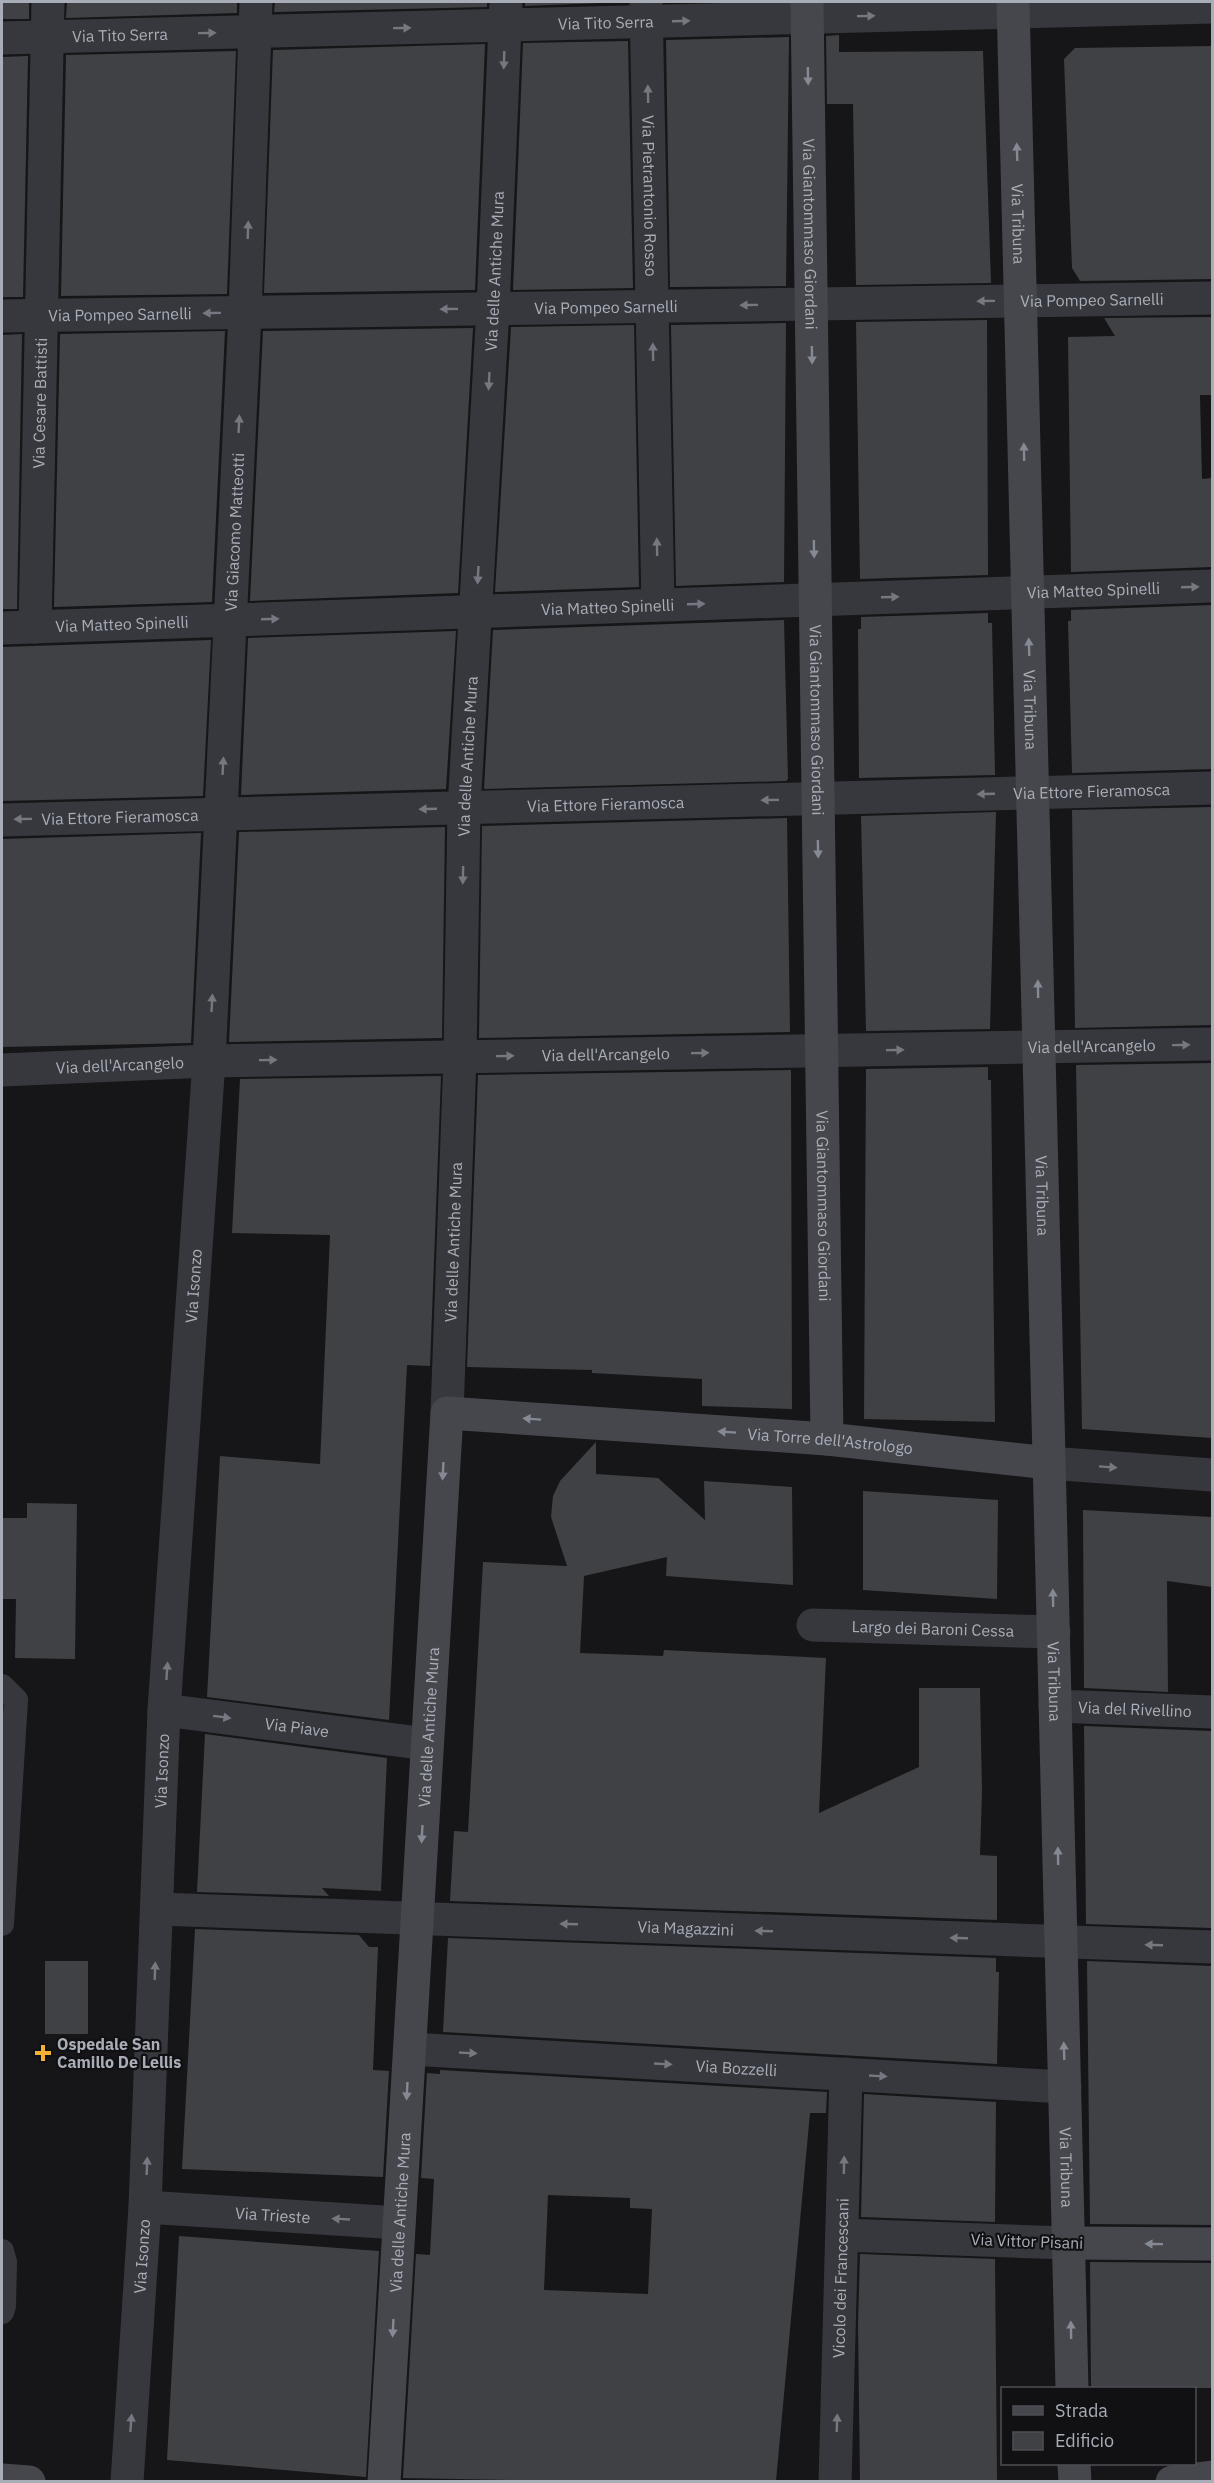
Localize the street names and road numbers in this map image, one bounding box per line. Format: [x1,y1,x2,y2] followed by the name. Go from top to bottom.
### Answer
[558,11,654,34] street label: Via Tito Serra
[72,24,169,46] street label: Via Tito Serra
[638,115,661,277] street label: Via Pietrantonio Rosso
[799,138,822,330] street label: Via Giantommaso Giordani
[1007,183,1029,265] street label: Via Tribuna
[481,190,508,352] street label: Via delle Antiche Mura
[1020,289,1164,311] street label: Via Pompeo Sarnelli
[534,296,678,318] street label: Via Pompeo Sarnelli
[48,303,192,325] street label: Via Pompeo Sarnelli
[28,337,51,469] street label: Via Cesare Battisti
[221,452,248,612] street label: Via Giacomo Matteotti
[1026,578,1160,602] street label: Via Matteo Spinelli
[541,595,675,619] street label: Via Matteo Spinelli
[55,612,189,636] street label: Via Matteo Spinelli
[806,624,828,816] street label: Via Giantommaso Giordani
[1020,669,1042,751] street label: Via Tribuna
[454,675,482,837] street label: Via delle Antiche Mura
[1013,779,1171,803] street label: Via Ettore Fieramosca
[527,792,685,816] street label: Via Ettore Fieramosca
[41,805,199,829] street label: Via Ettore Fieramosca
[1027,1035,1156,1057] street label: Via dell'Arcangelo
[542,1043,670,1065] street label: Via dell'Arcangelo
[55,1052,184,1078] street label: Via dell'Arcangelo
[812,1110,835,1302] street label: Via Giantommaso Giordani
[1032,1155,1054,1237] street label: Via Tribuna
[440,1161,466,1323] street label: Via delle Antiche Mura
[181,1248,206,1324] street label: Via Isonzo
[747,1424,914,1458] street label: Via Torre dell'Astrologo
[851,1616,1015,1641] street label: Largo dei Baroni Cessa
[1044,1641,1066,1722] street label: Via Tribuna
[414,1646,443,1808] street label: Via delle Antiche Mura
[1078,1697,1192,1721] street label: Via del Rivellino
[263,1713,331,1741] street label: Via Piave
[150,1733,173,1809] street label: Via Isonzo
[637,1916,734,1940] street label: Via Magazzini
[695,2056,778,2080] street label: Via Bozzelli
[1056,2127,1078,2208] street label: Via Tribuna
[385,2131,415,2293] street label: Via delle Antiche Mura
[828,2198,853,2358] street label: Vicolo dei Francescani
[235,2203,311,2227] street label: Via Trieste
[129,2219,154,2294] street label: Via Isonzo
[970,2229,1084,2253] street label: Via Vittor Pisani

